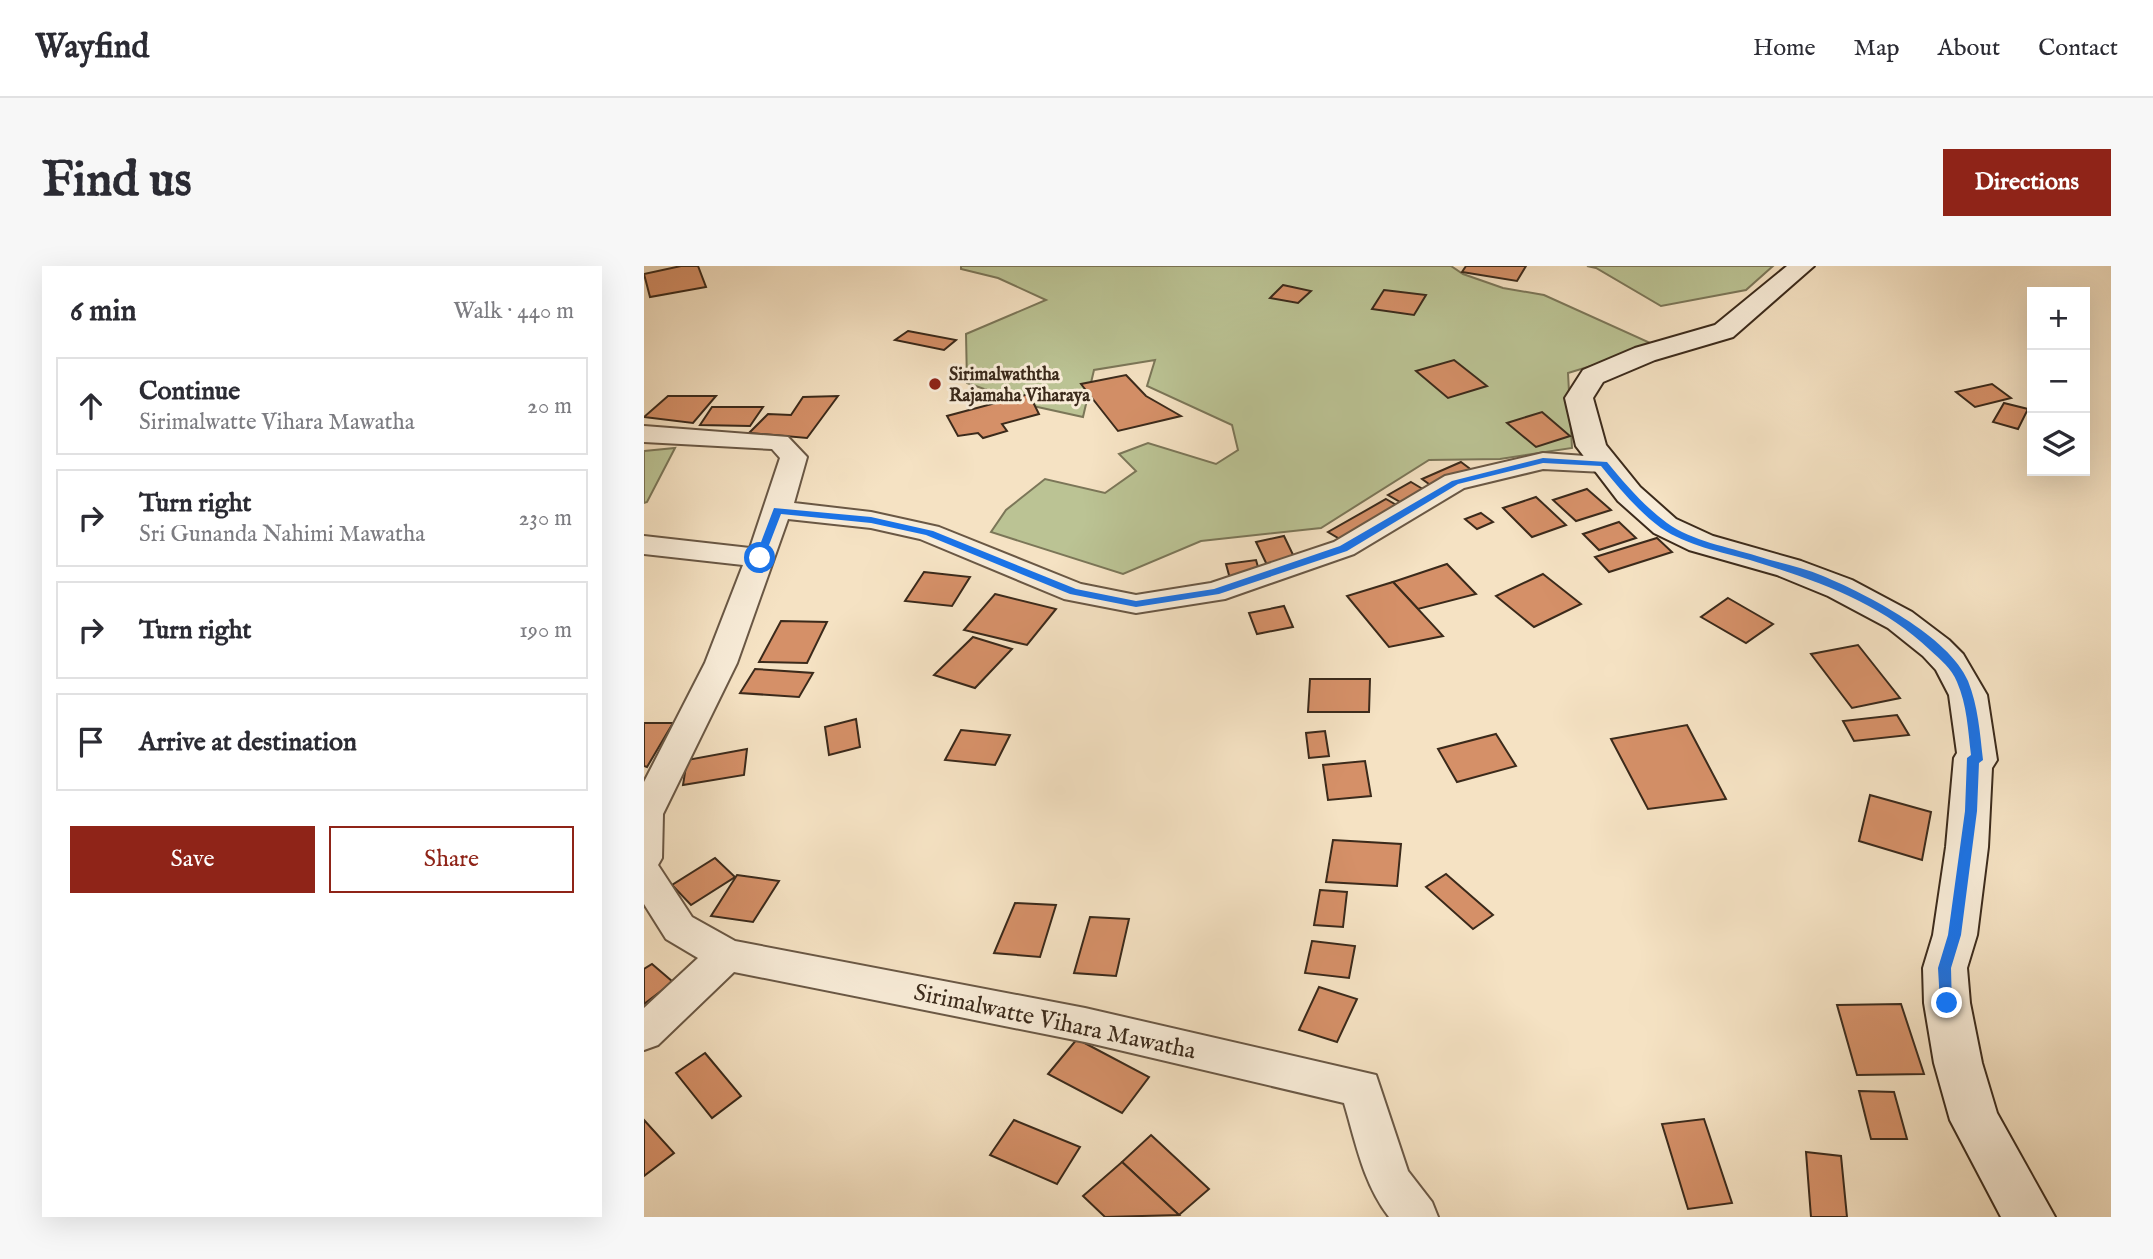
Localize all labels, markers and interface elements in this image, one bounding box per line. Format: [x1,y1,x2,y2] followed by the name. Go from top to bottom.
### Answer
[35,27,149,69] text: Wayfind
[1753,33,1816,64] text: Home
[1854,33,1900,64] text: Map
[1938,33,2000,64] text: About
[2038,33,2118,64] text: Contact
[1943,149,2111,216] button: Directions
[42,151,192,213] text: Find us
[2027,287,2090,476] map controls
[2027,287,2090,350] button: +
[70,293,136,331] text: 6 min
[453,297,574,326] text: Walk · 440 m
[2027,350,2090,413] button: −
[949,364,1091,408] place label: Sirimalwaththa Rajamaha Viharaya
[139,375,240,408] text: Continue
[927,376,943,392] marker: Sirimalwaththa Rajamaha Viharaya
[72,387,110,425] icon: ahead
[527,392,572,421] text: 20 m
[139,408,415,437] text: Sirimalwatte Vihara Mawatha
[2027,413,2090,476] button: layers
[139,487,252,520] text: Turn right
[72,499,110,537] icon: right
[519,504,572,533] text: 230 m
[139,520,425,549] text: Sri Gunanda Nahimi Mawatha
[744,542,775,573] route start
[72,611,110,649] icon: right
[139,614,252,647] text: Turn right
[519,616,572,645] text: 190 m
[72,723,110,761] icon: arrive
[139,726,357,759] text: Arrive at destination
[70,826,315,893] button: Save
[329,826,574,893] button: Share
[911,977,1199,1068] street label: Sirimalwatte Vihara Mawatha
[1931,987,1962,1018] route end

